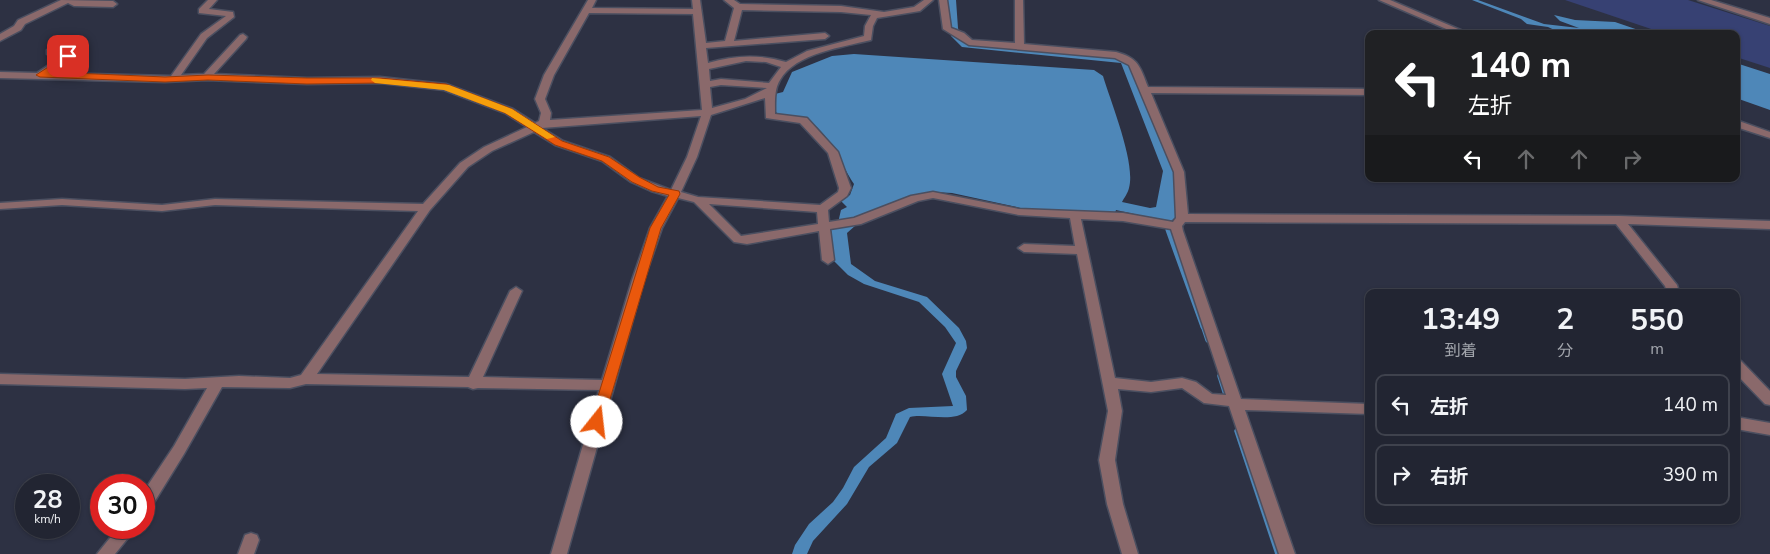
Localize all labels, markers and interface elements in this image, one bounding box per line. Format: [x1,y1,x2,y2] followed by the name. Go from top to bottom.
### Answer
[47,35,89,77] pin
[54,42,82,70] icon: arrive
[1468,42,1571,89] text: 140 m
[1385,50,1450,115] icon: left
[1468,91,1512,121] text: 左折
[1459,145,1487,173] icon: left
[1512,145,1540,173] icon: ahead
[1565,145,1593,173] icon: ahead
[1618,145,1646,173] icon: right
[1421,299,1500,340] text: 13:49
[1556,299,1574,340] text: 2
[1630,300,1684,341] text: 550
[1650,338,1664,360] text: m
[1445,340,1477,362] text: 到着
[1557,340,1573,362] text: 分
[1387,391,1415,419] icon: left
[1663,392,1718,418] text: 140 m
[1430,394,1468,420] text: 左折
[570,395,622,447] position arrow
[1387,461,1415,489] icon: right
[1663,462,1718,488] text: 390 m
[1430,464,1468,490] text: 右折
[90,474,155,539] speed limit sign: 30
[32,483,63,517] text: 28
[34,511,61,527] text: km/h

